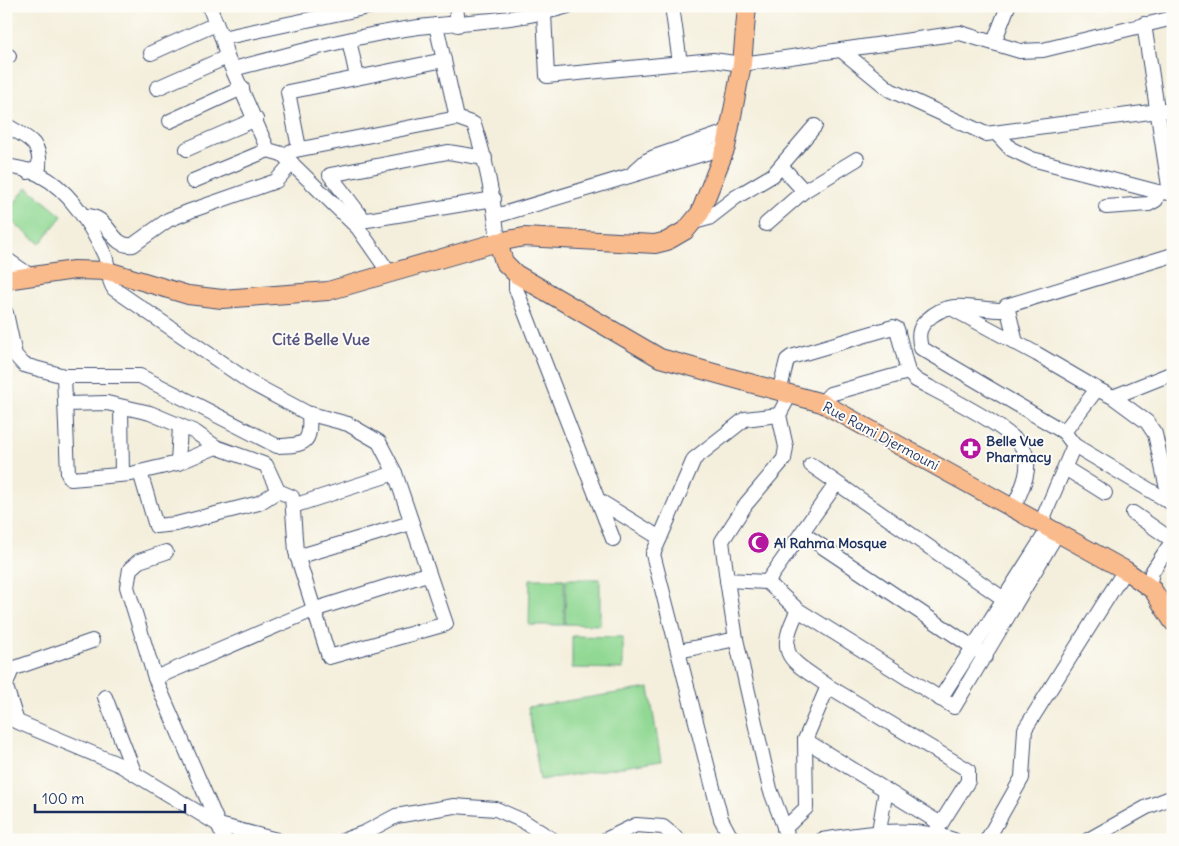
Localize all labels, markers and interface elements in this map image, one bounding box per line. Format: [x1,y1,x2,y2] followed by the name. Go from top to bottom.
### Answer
[272,329,370,349] district label: Cité Belle Vue
[820,398,942,474] street label: Rue Rami Djermouni
[986,432,1052,466] place label: Belle Vue Pharmacy
[958,437,982,461] pharmacy icon: Belle Vue Pharmacy
[746,531,770,555] mosque icon: Al Rahma Mosque
[774,534,887,552] place label: Al Rahma Mosque
[35,781,185,813] scale bar
[42,789,84,808] text: 100 m

